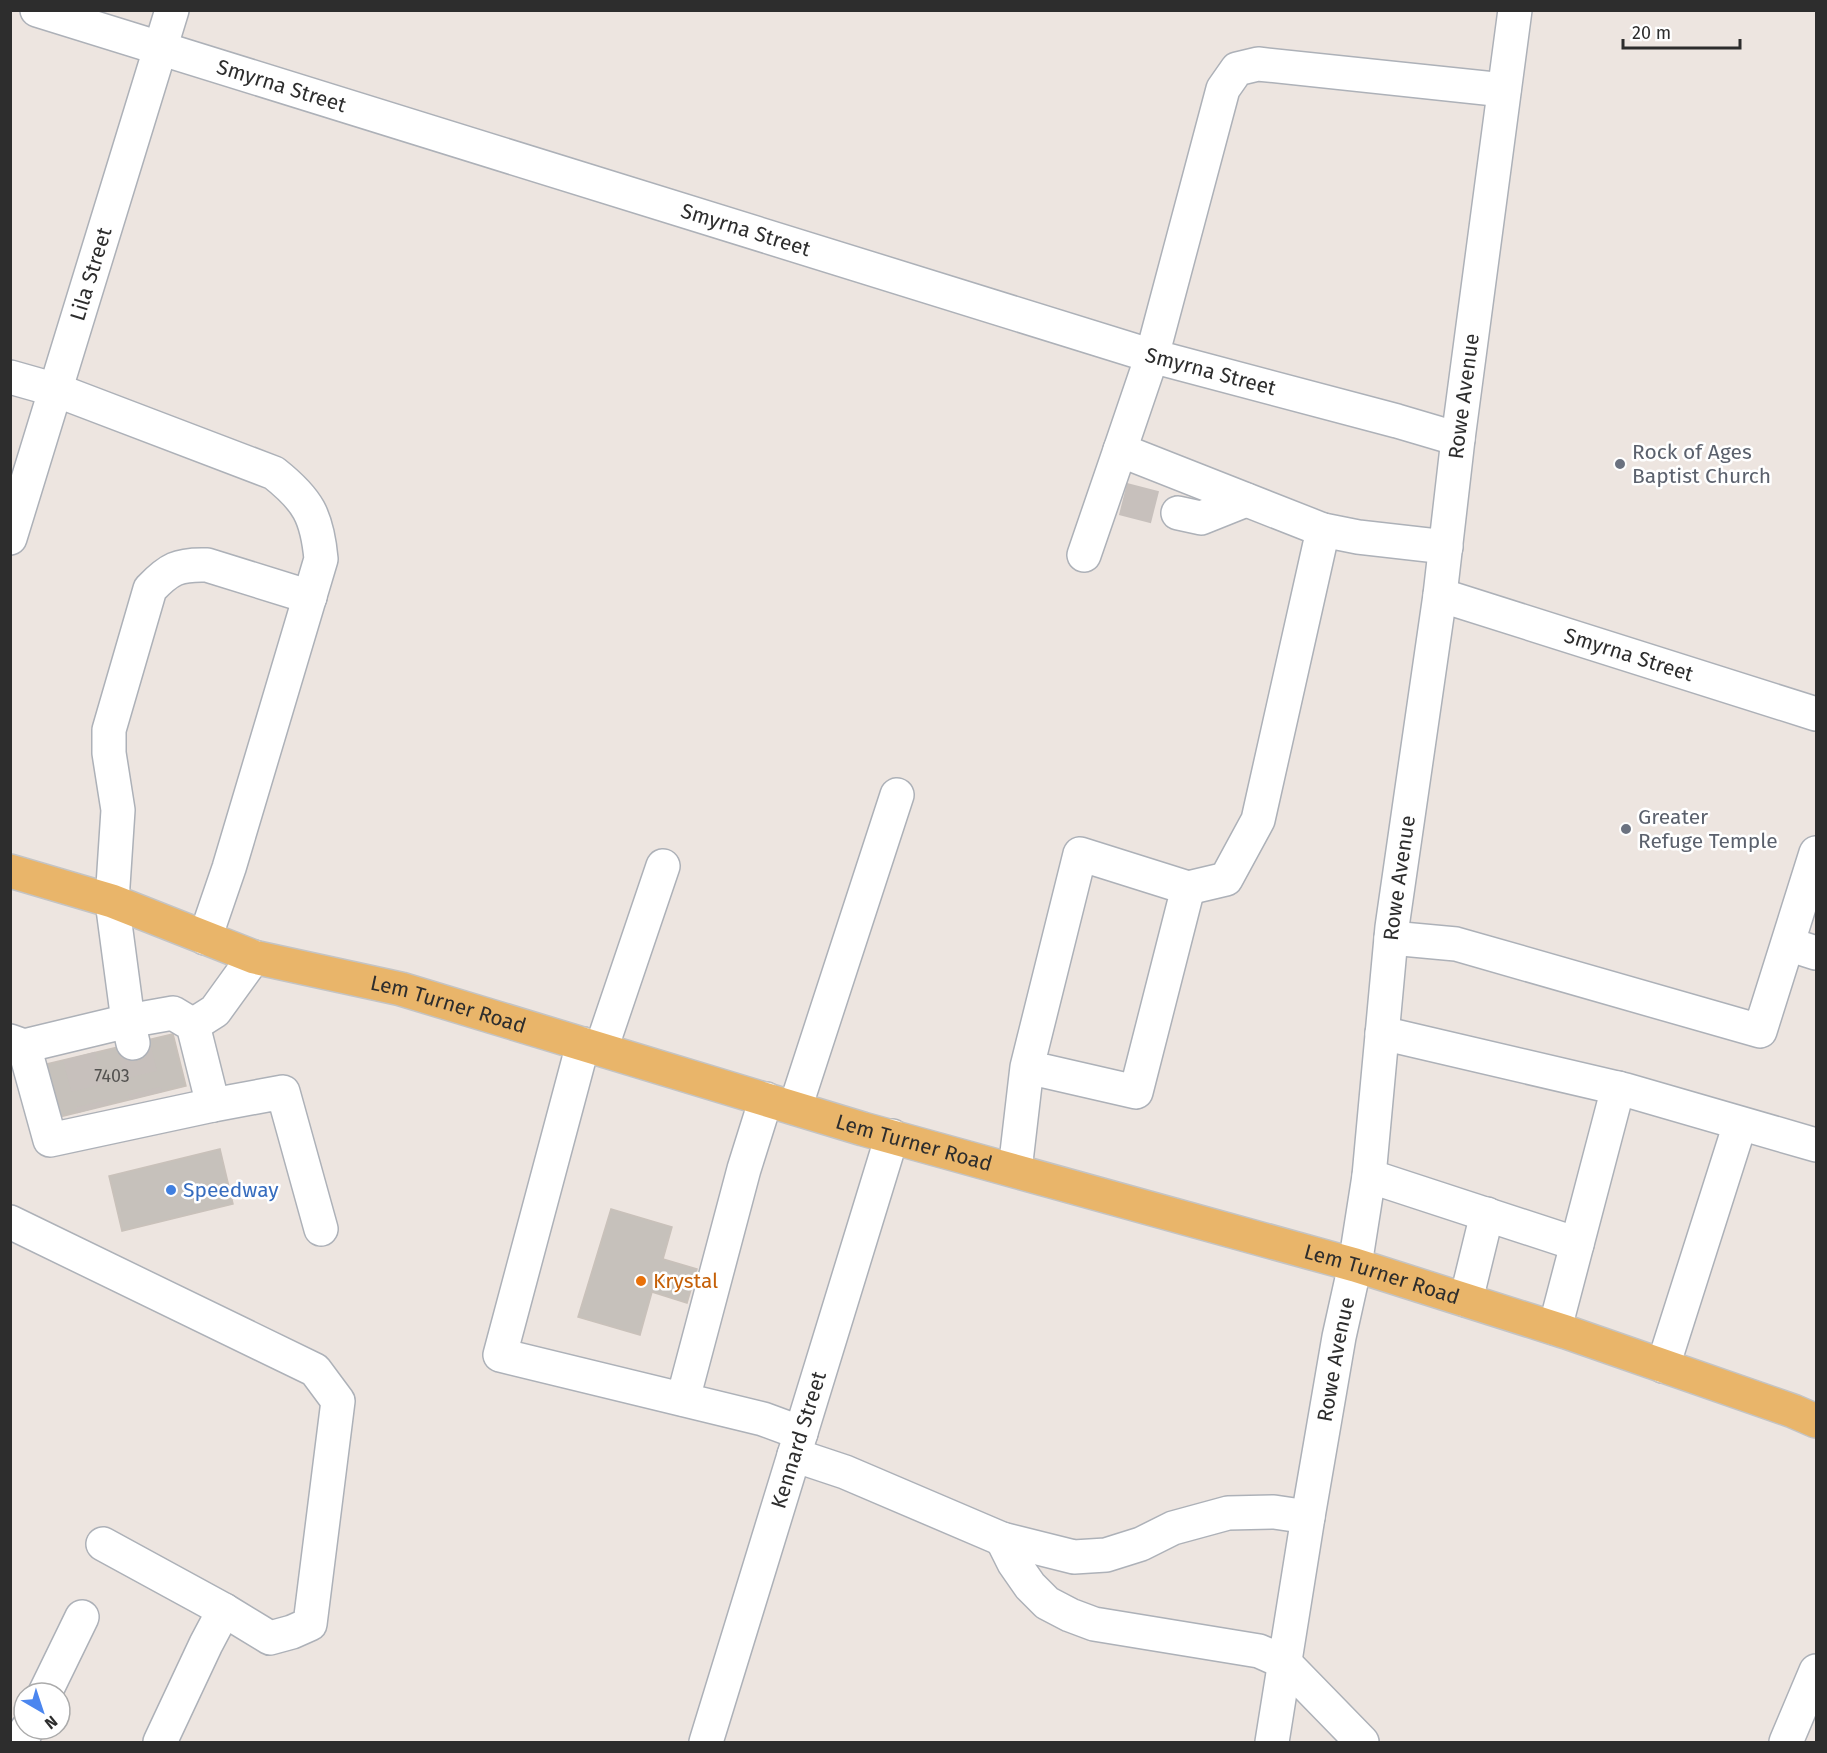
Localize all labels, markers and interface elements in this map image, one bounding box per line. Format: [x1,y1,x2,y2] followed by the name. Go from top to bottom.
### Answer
[1623,12,1740,50] scale bar
[1632,22,1671,44] text: 20 m
[214,54,350,118] street label: Smyrna Street
[678,198,814,262] street label: Smyrna Street
[64,224,118,324] street label: Lila Street
[1443,332,1485,461] street label: Rowe Avenue
[1142,342,1279,401] street label: Smyrna Street
[1632,439,1771,489] place label: Rock of Ages Baptist Church
[1613,457,1627,471] marker: Rock of Ages Baptist Church
[1561,622,1697,687] street label: Smyrna Street
[1638,804,1778,854] place label: Greater Refuge Temple
[1378,813,1421,942] street label: Rowe Avenue
[1619,822,1633,836] marker: Greater Refuge Temple
[368,970,529,1039] street label: Lem Turner Road
[94,1065,130,1087] house number: 7403
[833,1109,995,1177] street label: Lem Turner Road
[183,1177,279,1203] place label: Speedway
[164,1183,178,1197] marker: Speedway
[1301,1239,1463,1310] street label: Lem Turner Road
[653,1268,718,1294] place label: Krystal
[634,1274,648,1288] marker: Krystal
[1312,1294,1361,1424] street label: Rowe Avenue
[765,1368,832,1512] street label: Kennard Street
[12,1681,72,1741] north arrow
[41,1712,61,1733] text: N

